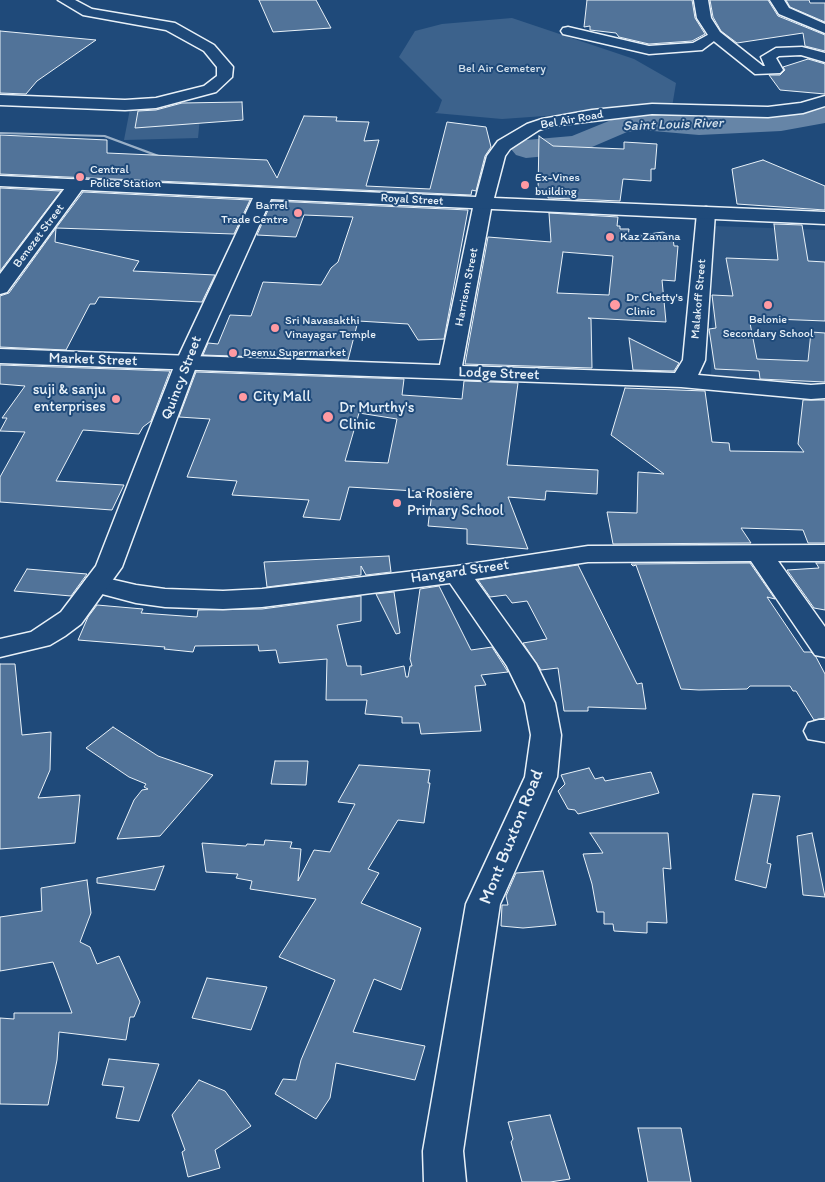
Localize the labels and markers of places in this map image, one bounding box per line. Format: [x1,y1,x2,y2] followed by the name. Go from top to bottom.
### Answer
[90,163,161,191] place label: Central Police Station
[74,171,86,183] marker: Central Police Station
[535,171,580,199] place label: Ex-Vines building
[519,179,531,191] marker: Ex-Vines building
[221,199,288,227] place label: Barrel Trade Centre
[292,207,304,219] marker: Barrel Trade Centre
[620,230,681,244] place label: Kaz Zanana
[604,231,616,243] marker: Kaz Zanana
[626,291,683,319] place label: Dr Chetty's Clinic
[608,298,622,312] marker: Dr Chetty's Clinic
[762,299,774,311] marker: Belonie Secondary School
[723,313,813,341] place label: Belonie Secondary School
[285,314,376,342] place label: Sri Navasakthi Vinayagar Temple
[269,322,281,334] marker: Sri Navasakthi Vinayagar Temple
[243,346,346,360] place label: Deenu Supermarket
[227,347,239,359] marker: Deenu Supermarket
[33,381,106,416] place label: suji & sanju enterprises
[253,388,311,406] place label: City Mall
[237,391,249,403] marker: City Mall
[110,393,122,405] marker: suji & sanju enterprises
[339,399,414,434] place label: Dr Murthy's Clinic
[321,410,335,424] marker: Dr Murthy's Clinic
[407,485,504,520] place label: La Rosière Primary School
[391,497,403,509] marker: La Rosière Primary School

